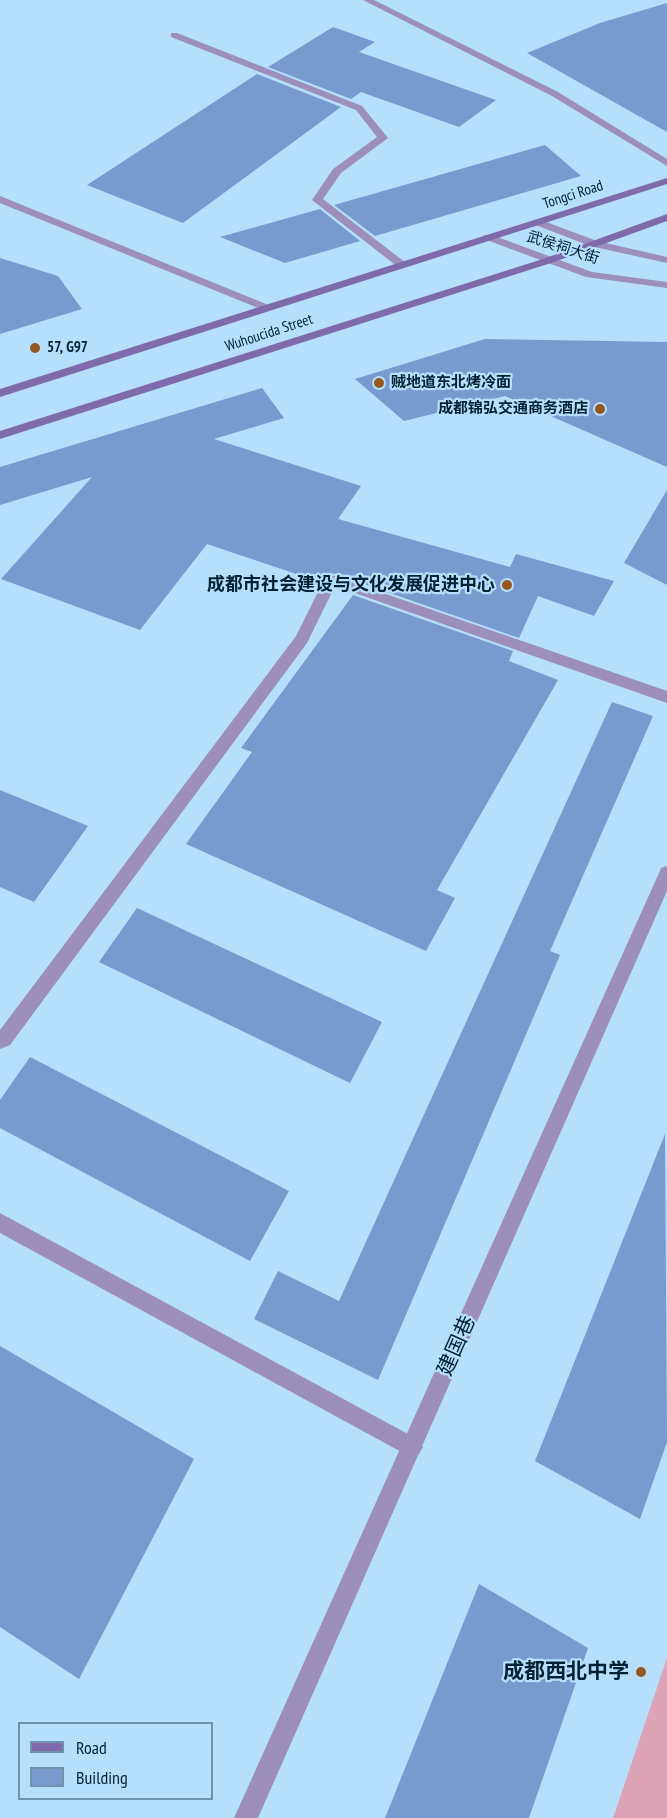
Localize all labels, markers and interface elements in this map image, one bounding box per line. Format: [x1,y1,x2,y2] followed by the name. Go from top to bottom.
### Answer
[541,177,605,213] street label: Tongci Road
[525,228,601,268] street label: 武侯祠大街
[223,310,315,356] street label: Wuhoucida Street
[47,339,88,357] place label: 57, G97
[28,341,42,355] marker: 57, G97
[391,374,511,392] place label: 贼地道东北烤冷面
[372,376,386,390] marker: 贼地道东北烤冷面
[438,400,588,418] place label: 成都锦弘交通商务酒店
[593,402,607,416] marker: 成都锦弘交通商务酒店
[207,574,495,596] place label: 成都市社会建设与文化发展促进中心
[500,578,514,592] marker: 成都市社会建设与文化发展促进中心
[433,1312,481,1380] street label: 建国巷
[503,1659,629,1685] place label: 成都西北中学
[634,1665,648,1679] marker: 成都西北中学
[18,1722,213,1800] legend
[76,1736,107,1759] text: Road
[76,1766,128,1789] text: Building

